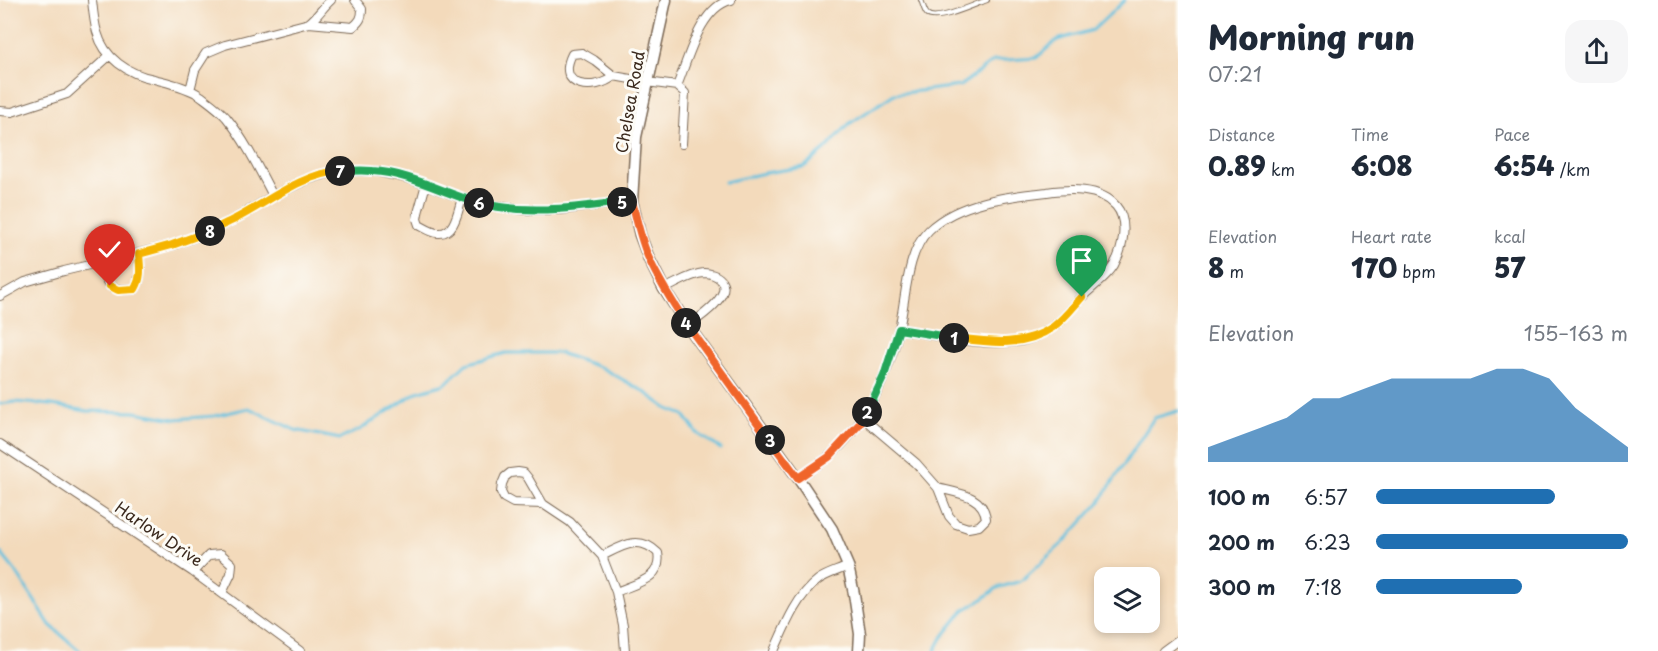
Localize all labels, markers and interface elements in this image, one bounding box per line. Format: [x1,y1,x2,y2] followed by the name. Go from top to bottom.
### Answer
[1208,11,1415,61] text: Morning run
[1565,20,1628,83] button: share
[608,49,650,155] street label: Chelsea Road
[1208,59,1262,89] text: 07:21
[1208,122,1275,146] text: Distance
[1351,122,1389,146] text: Time
[1494,122,1530,146] text: Pace
[1208,146,1266,185] text: 0.89
[1351,146,1413,185] text: 6:08
[1494,146,1554,185] text: 6:54
[325,156,355,186] pin: 7
[1266,157,1295,181] text: km
[1554,157,1590,181] text: /km
[335,159,345,183] text: 7
[607,187,637,217] pin: 5
[464,188,494,218] pin: 6
[617,190,627,214] text: 5
[473,191,485,215] text: 6
[195,216,225,246] pin: 8
[205,219,215,243] text: 8
[84,224,135,286] pin
[1208,224,1277,248] text: Elevation
[1351,224,1432,248] text: Heart rate
[1494,224,1526,248] text: kcal
[93,233,126,266] icon: check
[1056,235,1107,297] pin
[1065,244,1098,277] icon: arrive
[1208,248,1224,287] text: 8
[1351,248,1397,287] text: 170
[1494,248,1525,287] text: 57
[1224,259,1244,283] text: m
[1397,259,1436,283] text: bpm
[671,308,701,338] pin: 4
[681,311,691,335] text: 4
[1208,318,1294,348] text: Elevation
[1524,318,1628,348] text: 155–163 m
[939,323,969,353] pin: 1
[950,326,958,350] text: 1
[852,397,882,427] pin: 2
[861,400,873,424] text: 2
[755,425,785,455] pin: 3
[765,428,775,452] text: 3
[1208,482,1270,512] text: 100 m
[1304,482,1348,512] text: 6:57
[111,495,209,572] street label: Harlow Drive
[1208,527,1275,557] text: 200 m
[1304,527,1351,557] text: 6:23
[1094,567,1160,633] map controls
[1094,567,1160,633] button: layers
[1208,572,1276,602] text: 300 m
[1304,572,1342,602] text: 7:18

